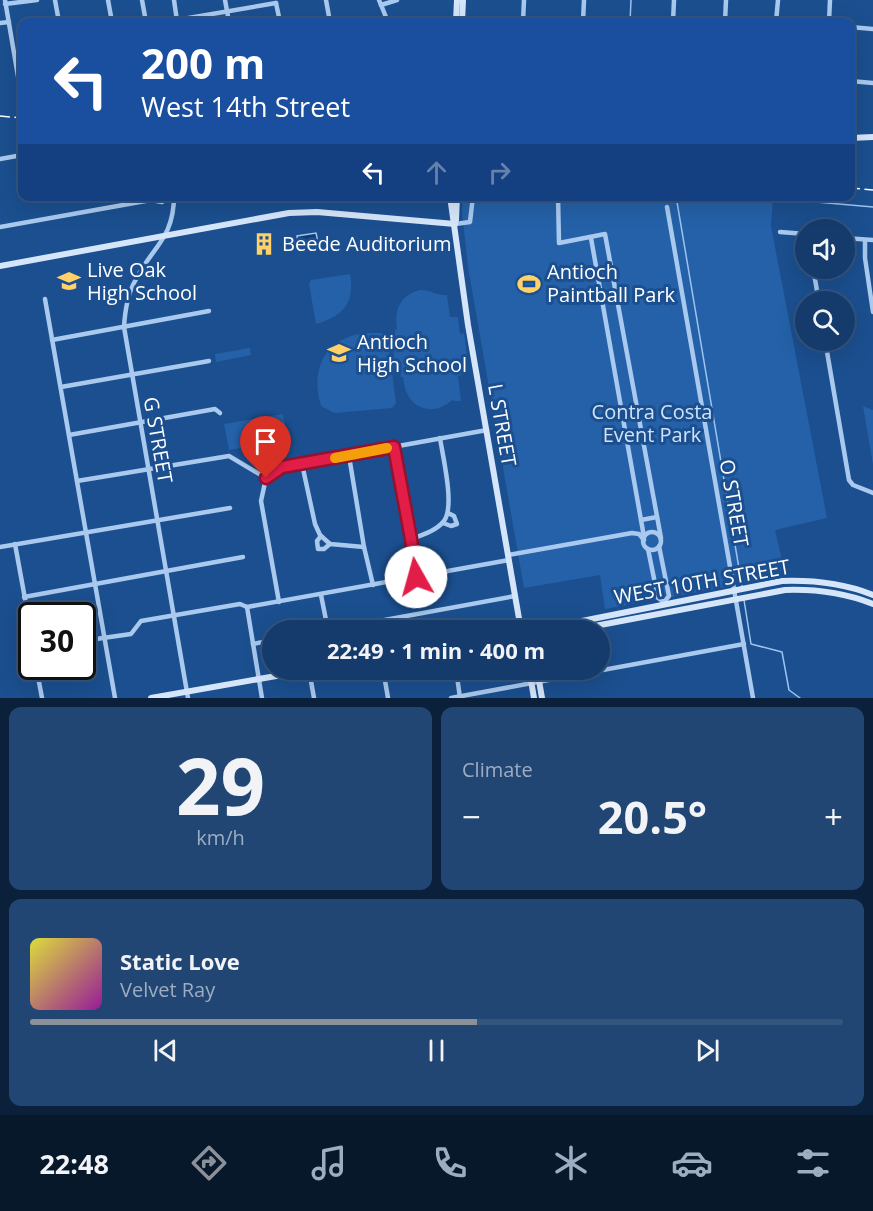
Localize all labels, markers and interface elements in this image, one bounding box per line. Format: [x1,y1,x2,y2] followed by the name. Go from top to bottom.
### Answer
[141,34,265,91] text: 200 m
[42,42,120,120] icon: left
[141,88,350,125] text: West 14th Street
[357,156,390,189] icon: left
[420,156,453,189] icon: ahead
[483,156,516,189] icon: right
[795,219,855,351] map controls
[795,219,855,279] button: sound
[282,230,451,257] place label: Beede Auditorium
[251,231,277,257] building icon: Beede Auditorium
[87,256,197,306] place label: Live Oak High School
[547,258,676,308] place label: Antioch Paintball Park
[56,268,82,294] school or university icon: Live Oak High School
[516,271,542,297] sports icon: Antioch Paintball Park
[795,291,855,351] button: search
[357,328,467,378] place label: Antioch High School
[326,340,352,366] school or university icon: Antioch High School
[482,382,523,468] street label: L STREET
[138,395,179,485] street label: G STREET
[592,398,712,448] park label: Contra Costa Event Park
[240,416,291,478] pin
[249,425,282,458] icon: arrive
[714,457,755,549] street label: O STREET
[384,545,448,609] position arrow
[612,553,792,610] street label: WEST 10TH STREET
[18,602,96,680] speed limit sign: 30
[327,635,545,665] text: 22:49 · 1 min · 400 m
[176,732,265,838] text: 29
[462,756,533,783] text: Climate
[598,786,707,847] text: 20.5°
[462,794,481,839] text: −
[824,794,843,839] text: +
[196,824,245,851] text: km/h
[120,946,240,976] text: Static Love
[120,976,215,1003] text: Velvet Ray
[149,1034,182,1067] icon: previous
[420,1034,453,1067] icon: pause
[691,1034,724,1067] icon: next
[188,1142,230,1184] icon: directions
[308,1142,350,1184] icon: music
[429,1142,471,1184] icon: phone
[550,1142,592,1184] icon: climate
[671,1142,713,1184] icon: car
[792,1142,834,1184] icon: filters
[39,1145,109,1182] text: 22:48

